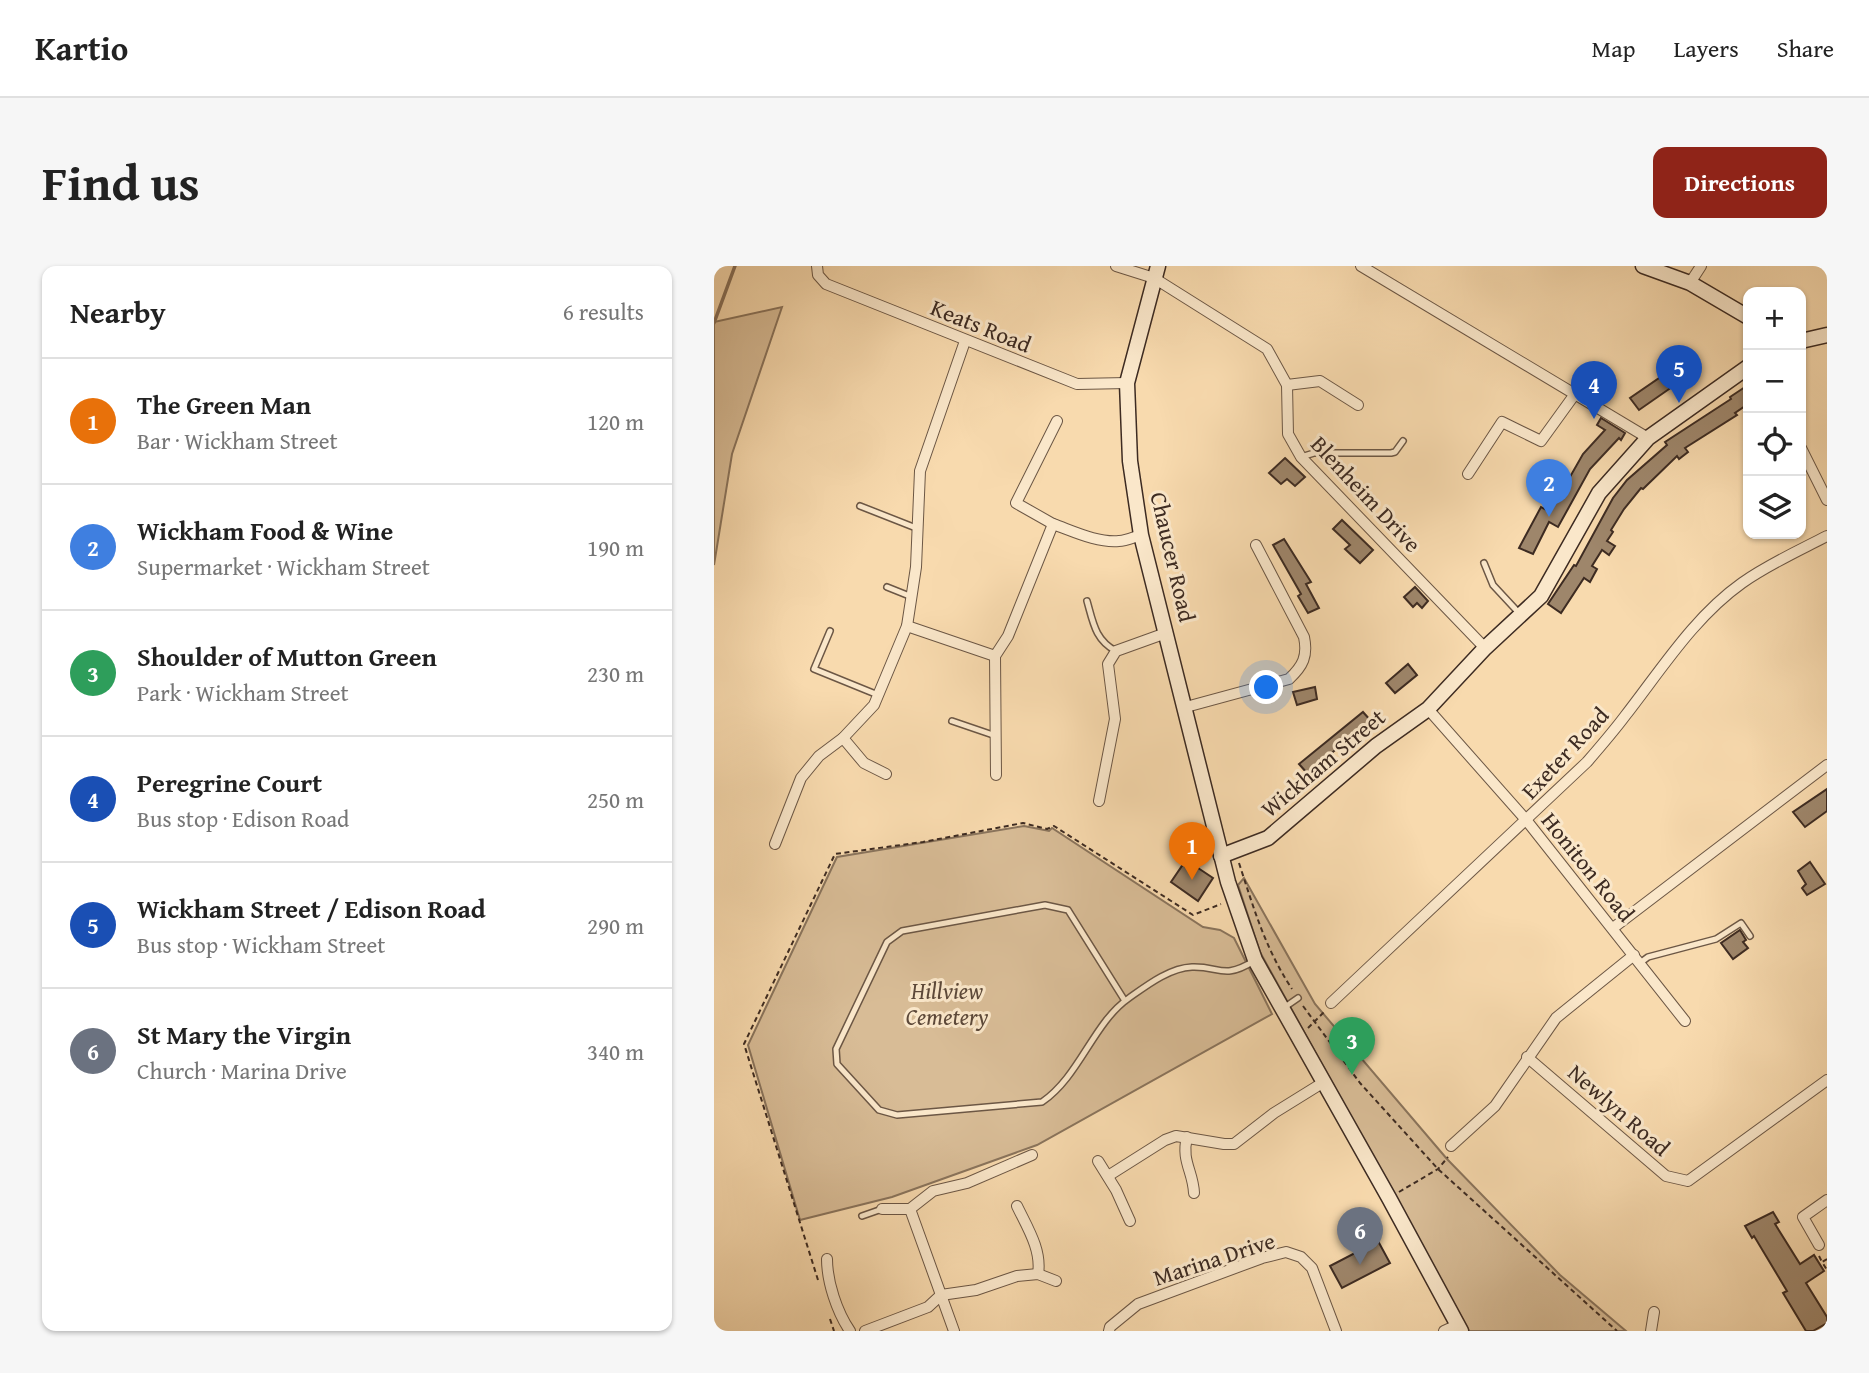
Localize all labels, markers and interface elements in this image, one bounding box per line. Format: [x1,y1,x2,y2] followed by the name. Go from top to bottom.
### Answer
[35,24,128,72] text: Kartio
[1592,31,1635,66] text: Map
[1673,31,1739,66] text: Layers
[1777,31,1834,66] text: Share
[42,146,200,218] text: Find us
[1653,147,1827,218] button: Directions
[1743,287,1806,539] map controls
[1743,287,1806,350] button: +
[70,290,166,334] text: Nearby
[926,290,1037,361] street label: Keats Road
[563,295,644,328] text: 6 results
[1656,345,1702,403] pin: 5
[1743,350,1806,413] button: −
[1571,361,1617,419] pin: 4
[137,385,311,424] text: The Green Man
[87,405,99,438] text: 1
[587,405,644,438] text: 120 m
[1743,413,1806,476] button: locate
[137,424,338,457] text: Bar · Wickham Street
[1304,428,1429,559] street label: Blenheim Drive
[1526,459,1572,517] pin: 2
[1743,476,1806,539] button: layers
[1143,489,1205,626] street label: Chaucer Road
[137,511,393,550] text: Wickham Food & Wine
[87,531,99,564] text: 2
[587,531,644,564] text: 190 m
[137,550,430,583] text: Supermarket · Wickham Street
[137,637,437,676] text: Shoulder of Mutton Green
[87,657,99,690] text: 3
[587,657,644,690] text: 230 m
[1249,670,1283,704] your location
[137,676,349,709] text: Park · Wickham Street
[1513,699,1617,806] street label: Exeter Road
[1253,701,1392,825] street label: Wickham Street
[137,763,322,802] text: Peregrine Court
[87,783,99,816] text: 4
[587,783,644,816] text: 250 m
[137,802,349,835] text: Bus stop · Edison Road
[1534,805,1643,929] street label: Honiton Road
[1169,822,1215,880] pin: 1
[137,889,486,928] text: Wickham Street / Edison Road
[87,909,99,942] text: 5
[587,909,644,942] text: 290 m
[137,928,385,961] text: Bus stop · Wickham Street
[906,974,989,1033] park label: Hillview Cemetery
[137,1015,351,1054] text: St Mary the Virgin
[1329,1017,1375,1075] pin: 3
[87,1035,99,1068] text: 6
[587,1035,644,1068] text: 340 m
[137,1054,347,1087] text: Church · Marina Drive
[1561,1056,1678,1164] street label: Newlyn Road
[1337,1207,1383,1265] pin: 6
[1149,1223,1279,1294] street label: Marina Drive

